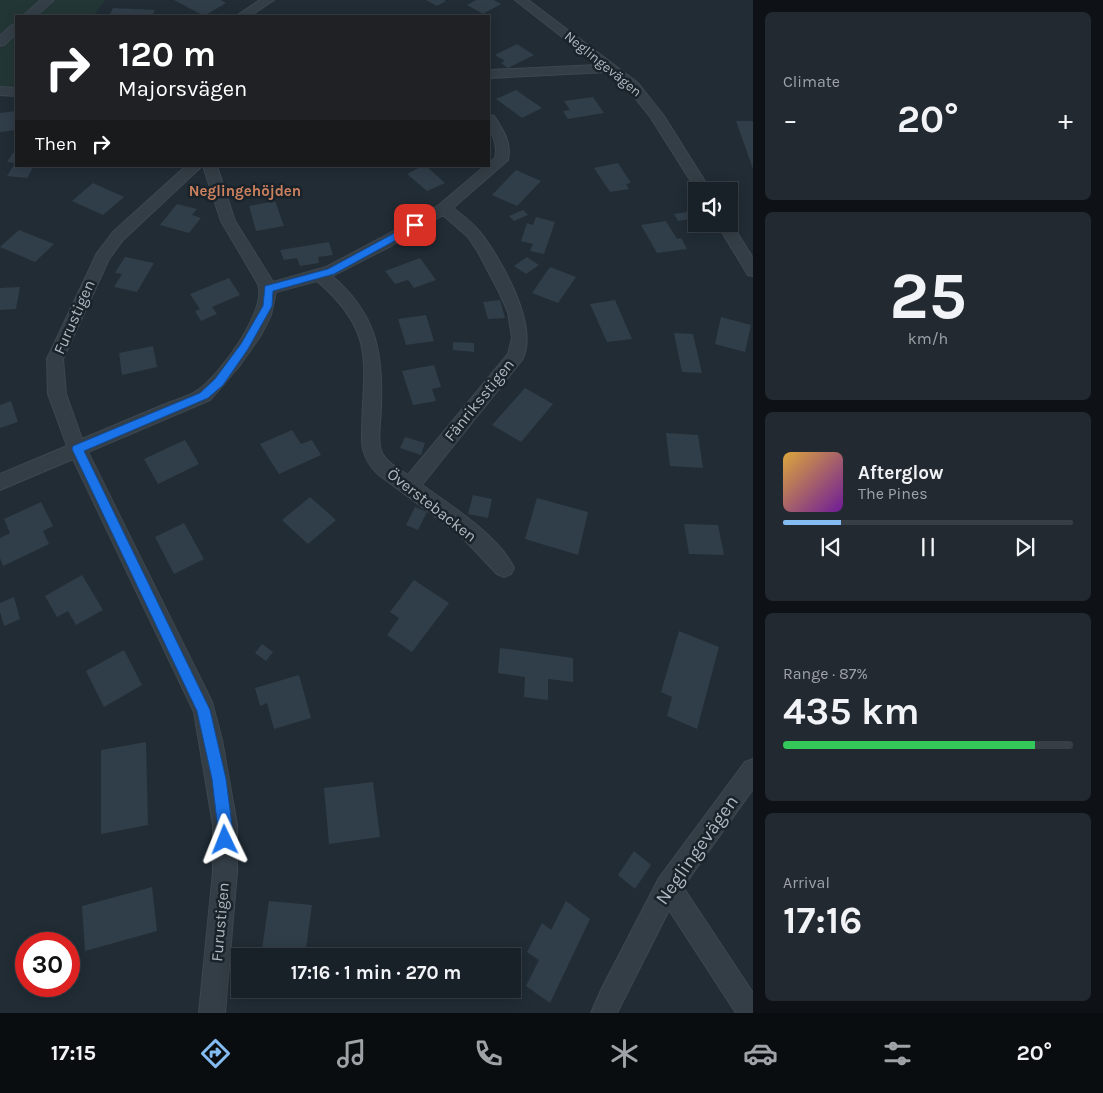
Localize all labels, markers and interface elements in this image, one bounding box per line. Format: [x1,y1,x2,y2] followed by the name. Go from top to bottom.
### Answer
[561,28,645,100] street label: Neglingevägen
[118,34,216,75] text: 120 m
[35,35,100,100] icon: right
[783,72,840,91] text: Climate
[118,76,247,102] text: Majorsvägen
[897,97,959,142] text: 20°
[783,103,798,136] text: −
[1058,103,1073,136] text: +
[87,130,115,158] icon: right
[35,133,77,155] text: Then
[189,182,301,200] district label: Neglingehöjden
[688,182,738,232] map controls
[688,182,738,232] button: sound
[394,204,436,246] pin
[401,211,429,239] icon: arrive
[889,258,967,334] text: 25
[49,277,99,357] street label: Furustigen
[908,329,948,348] text: km/h
[440,355,518,445] street label: Fänriksstigen
[858,462,944,484] text: Afterglow
[383,464,481,546] street label: Överstebacken
[858,484,928,503] text: The Pines
[817,533,845,561] icon: previous
[914,533,942,561] icon: pause
[1011,533,1039,561] icon: next
[783,664,868,683] text: Range · 87%
[783,689,920,734] text: 435 km
[651,791,743,909] street label: Neglingevägen
[198,813,250,865] position arrow
[783,873,830,892] text: Arrival
[207,882,233,962] street label: Furustigen
[783,898,862,943] text: 17:16
[15,932,80,997] speed limit sign: 30
[291,962,461,984] text: 17:16 · 1 min · 270 m
[198,1036,233,1071] icon: directions
[334,1036,369,1071] icon: music
[471,1036,506,1071] icon: phone
[607,1036,642,1071] icon: climate
[743,1036,778,1071] icon: car
[880,1036,915,1071] icon: filters
[51,1040,96,1066] text: 17:15
[1016,1040,1052,1066] text: 20°

